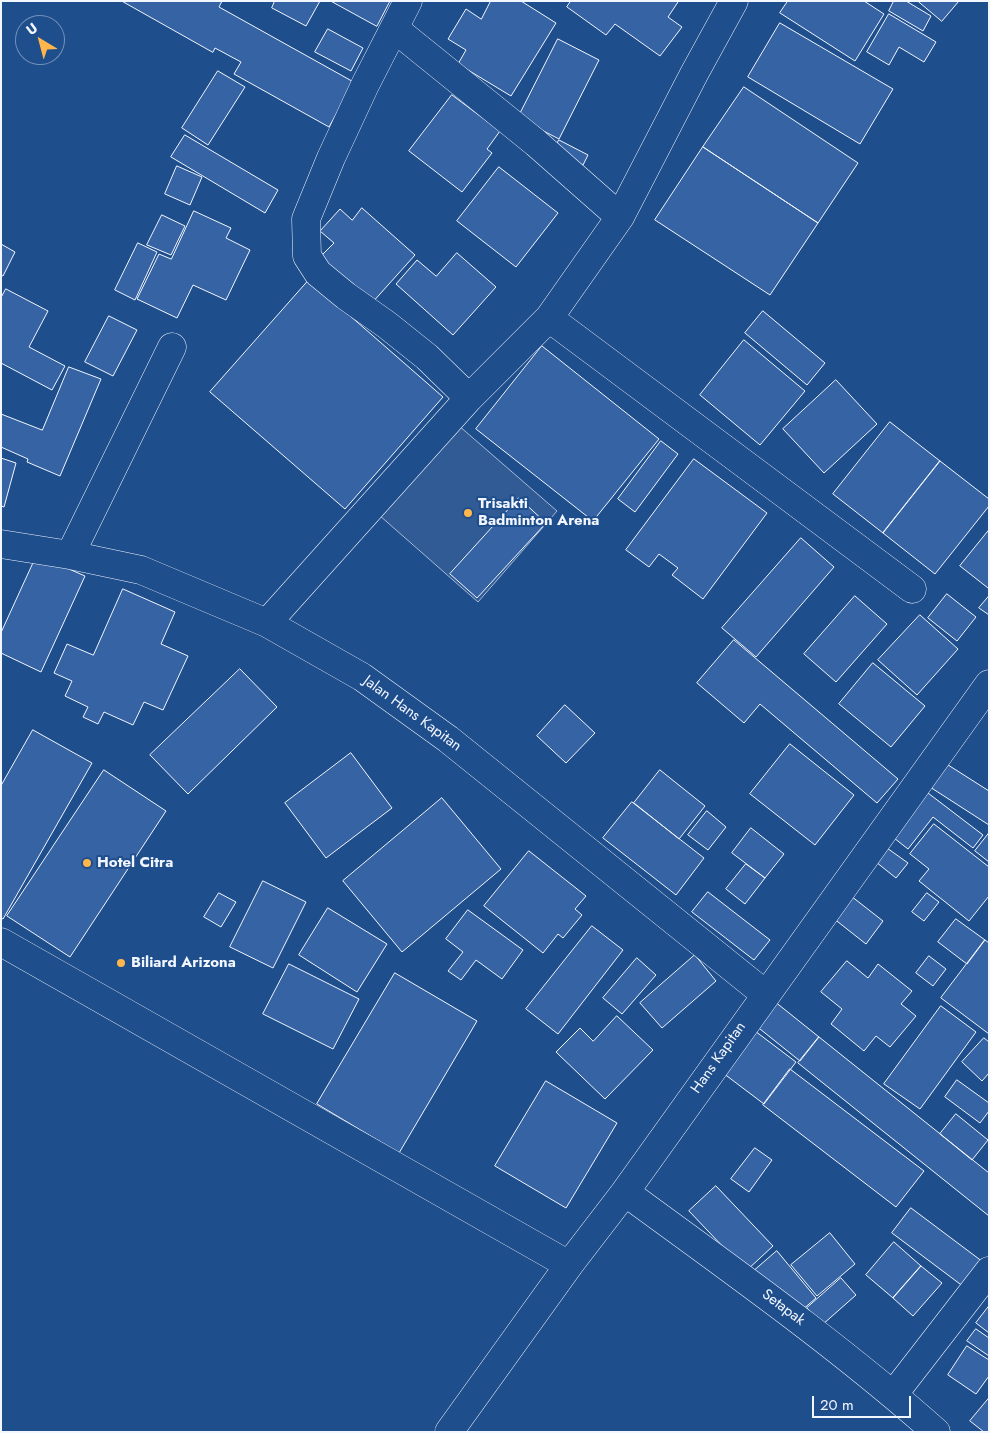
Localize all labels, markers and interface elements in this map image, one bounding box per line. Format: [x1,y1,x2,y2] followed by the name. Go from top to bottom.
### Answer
[15,15,65,65] north arrow
[22,18,42,40] text: U
[478,495,599,530] place label: Trisakti Badminton Arena
[462,507,474,519] marker: Trisakti Badminton Arena
[359,672,465,756] street label: Jalan Hans Kapitan
[97,854,173,872] place label: Hotel Citra
[81,857,93,869] marker: Hotel Citra
[131,954,236,972] place label: Biliard Arizona
[115,957,127,969] marker: Biliard Arizona
[688,1019,750,1097] street label: Hans Kapitan
[758,1286,808,1330] street label: Setapak
[815,1386,914,1418] scale bar
[820,1394,854,1416] text: 20 m

